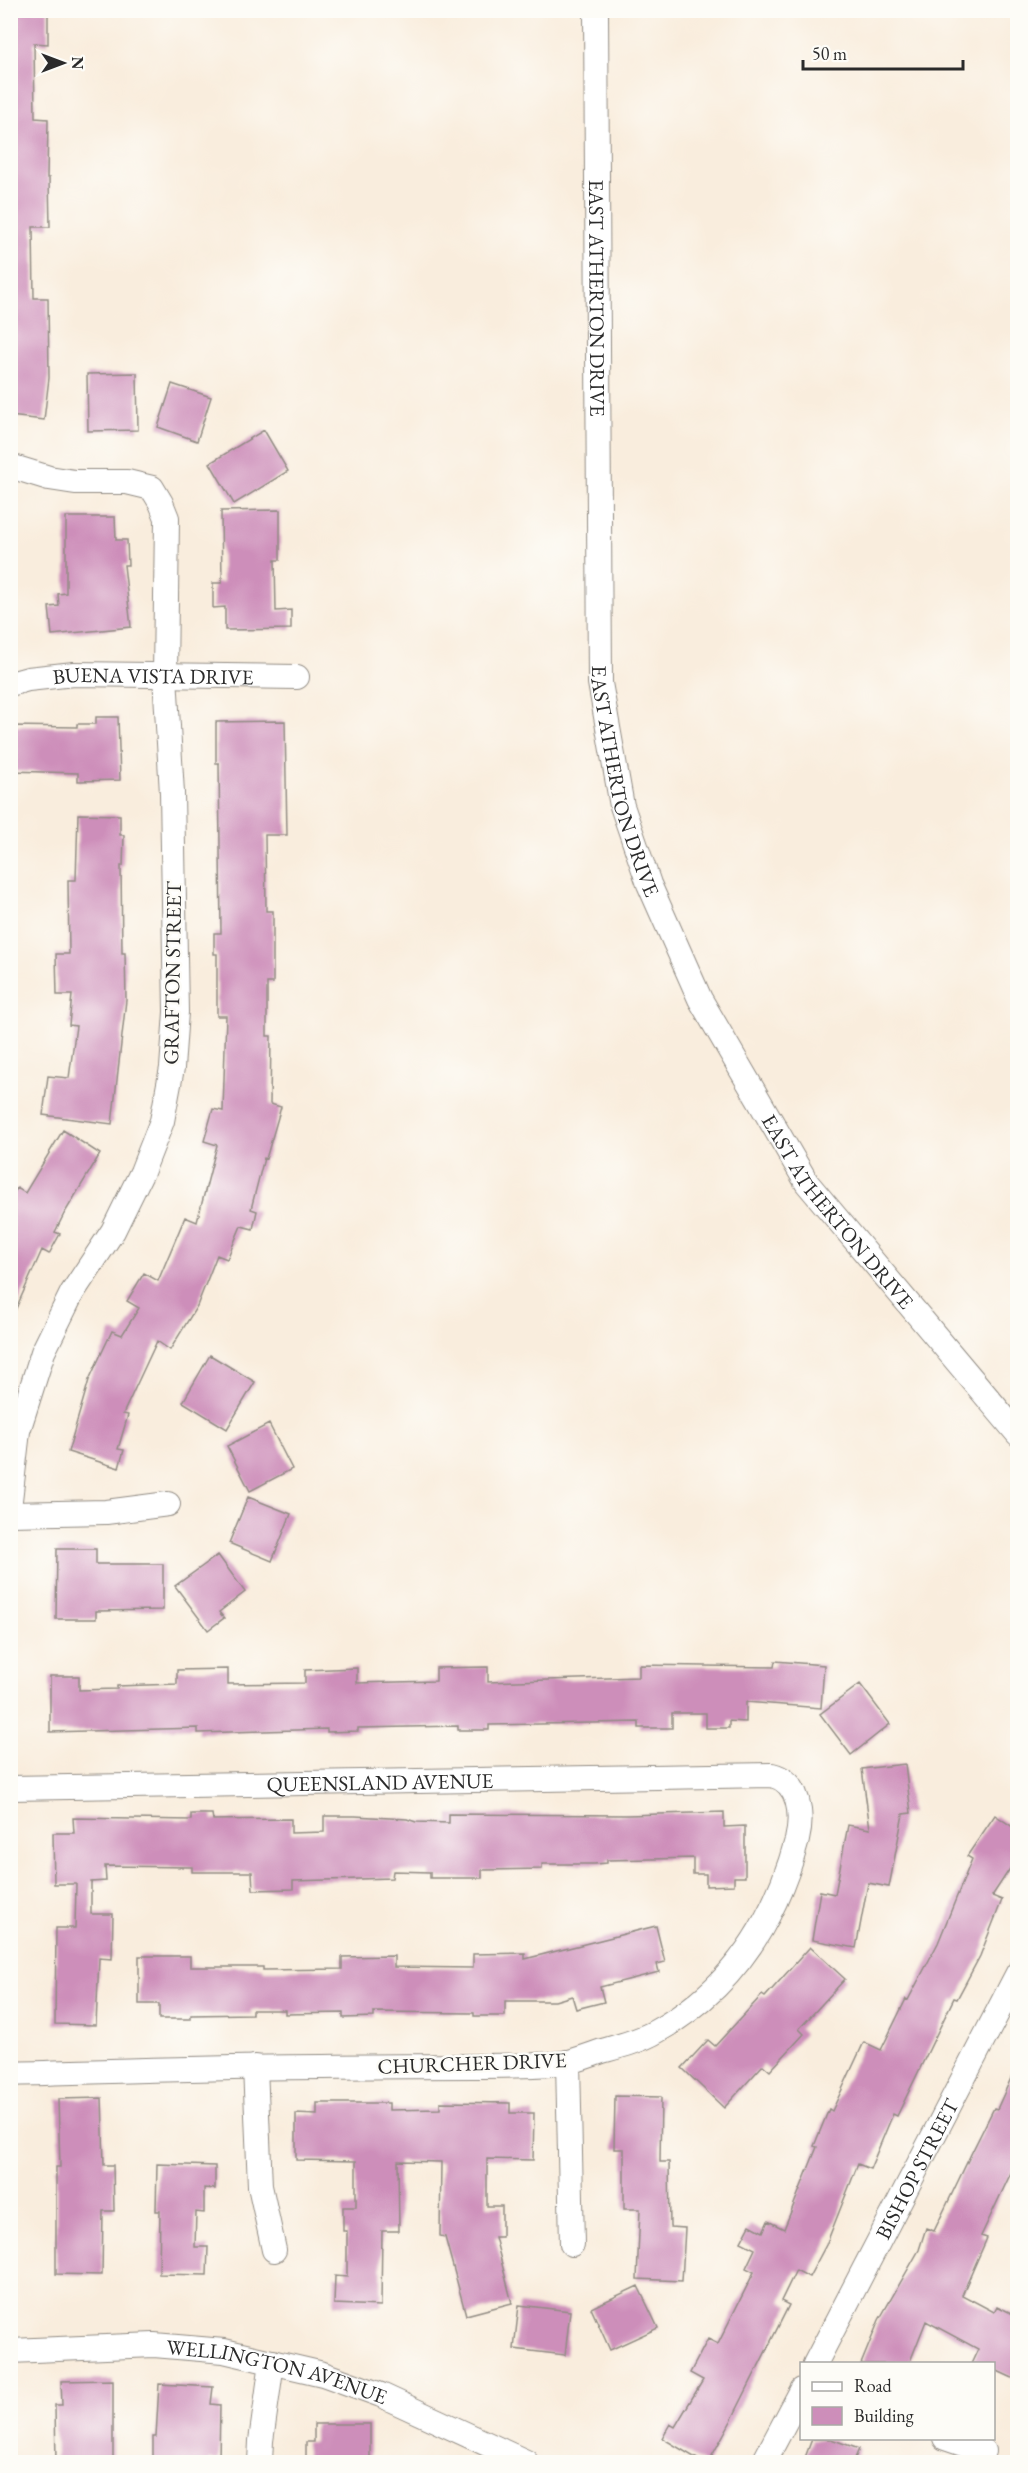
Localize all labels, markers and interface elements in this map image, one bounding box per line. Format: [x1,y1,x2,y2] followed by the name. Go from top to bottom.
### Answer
[33,33,93,93] north arrow
[803,33,964,71] scale bar
[812,42,847,65] text: 50 m
[67,57,88,70] text: N
[584,179,612,417] street label: EAST ATHERTON DRIVE
[51,660,254,690] street label: BUENA VISTA DRIVE
[586,665,666,901] street label: EAST ATHERTON DRIVE
[157,880,187,1065] street label: GRAFTON STREET
[756,1109,920,1314] street label: EAST ATHERTON DRIVE
[266,1766,494,1798] street label: QUEENSLAND AVENUE
[377,2046,567,2080] street label: CHURCHER DRIVE
[869,2093,964,2244] street label: BISHOP STREET
[165,2333,391,2410] street label: WELLINGTON AVENUE
[800,2362,995,2440] legend
[854,2374,893,2397] text: Road
[854,2404,914,2427] text: Building

